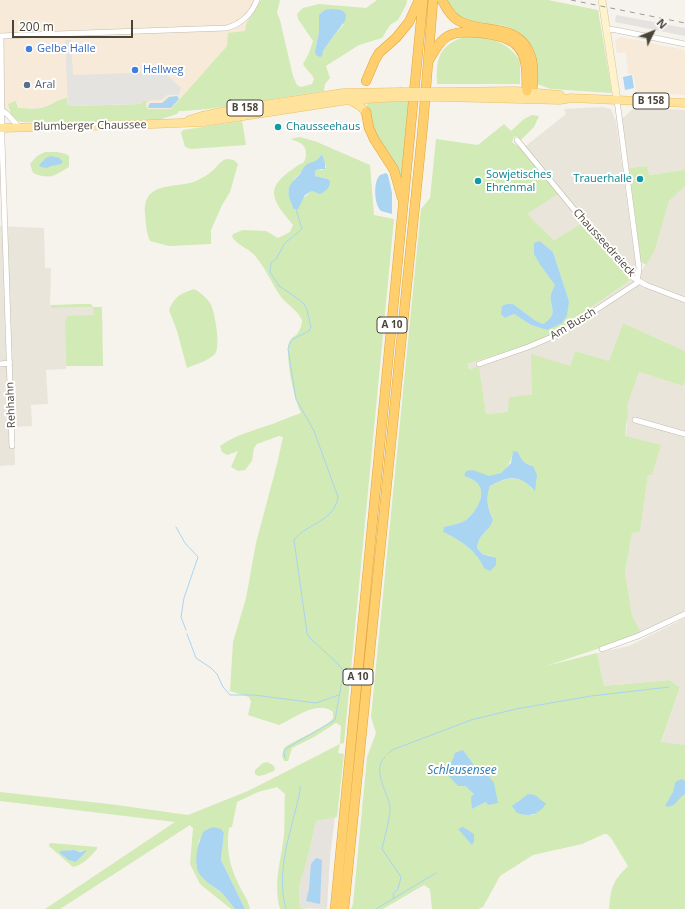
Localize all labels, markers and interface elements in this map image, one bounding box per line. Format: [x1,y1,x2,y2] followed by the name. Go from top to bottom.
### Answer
[14,12,135,38] scale bar
[633,12,673,52] north arrow
[654,15,671,32] text: N
[19,18,54,35] text: 200 m
[37,42,96,56] place label: Gelbe Halle
[24,44,34,54] marker: Gelbe Halle
[143,63,184,77] place label: Hellweg
[130,65,140,75] marker: Hellweg
[35,78,55,92] place label: Aral
[22,80,32,90] marker: Aral
[633,93,669,109] road number: B 158
[227,100,263,116] road number: B 158
[33,118,147,134] street label: Blumberger Chaussee
[286,120,360,134] place label: Chausseehaus
[273,122,283,132] marker: Chausseehaus
[486,168,552,194] place label: Sowjetisches Ehrenmal
[573,172,632,186] place label: Trauerhalle
[635,174,645,184] marker: Trauerhalle
[473,176,483,186] marker: Sowjetisches Ehrenmal
[570,206,638,280] street label: Chausseedreieck
[548,305,598,343] street label: Am Busch
[377,317,407,333] road number: A 10
[4,382,18,428] street label: Rehhahn
[343,669,373,685] road number: A 10
[427,764,497,778] water label: Schleusensee

